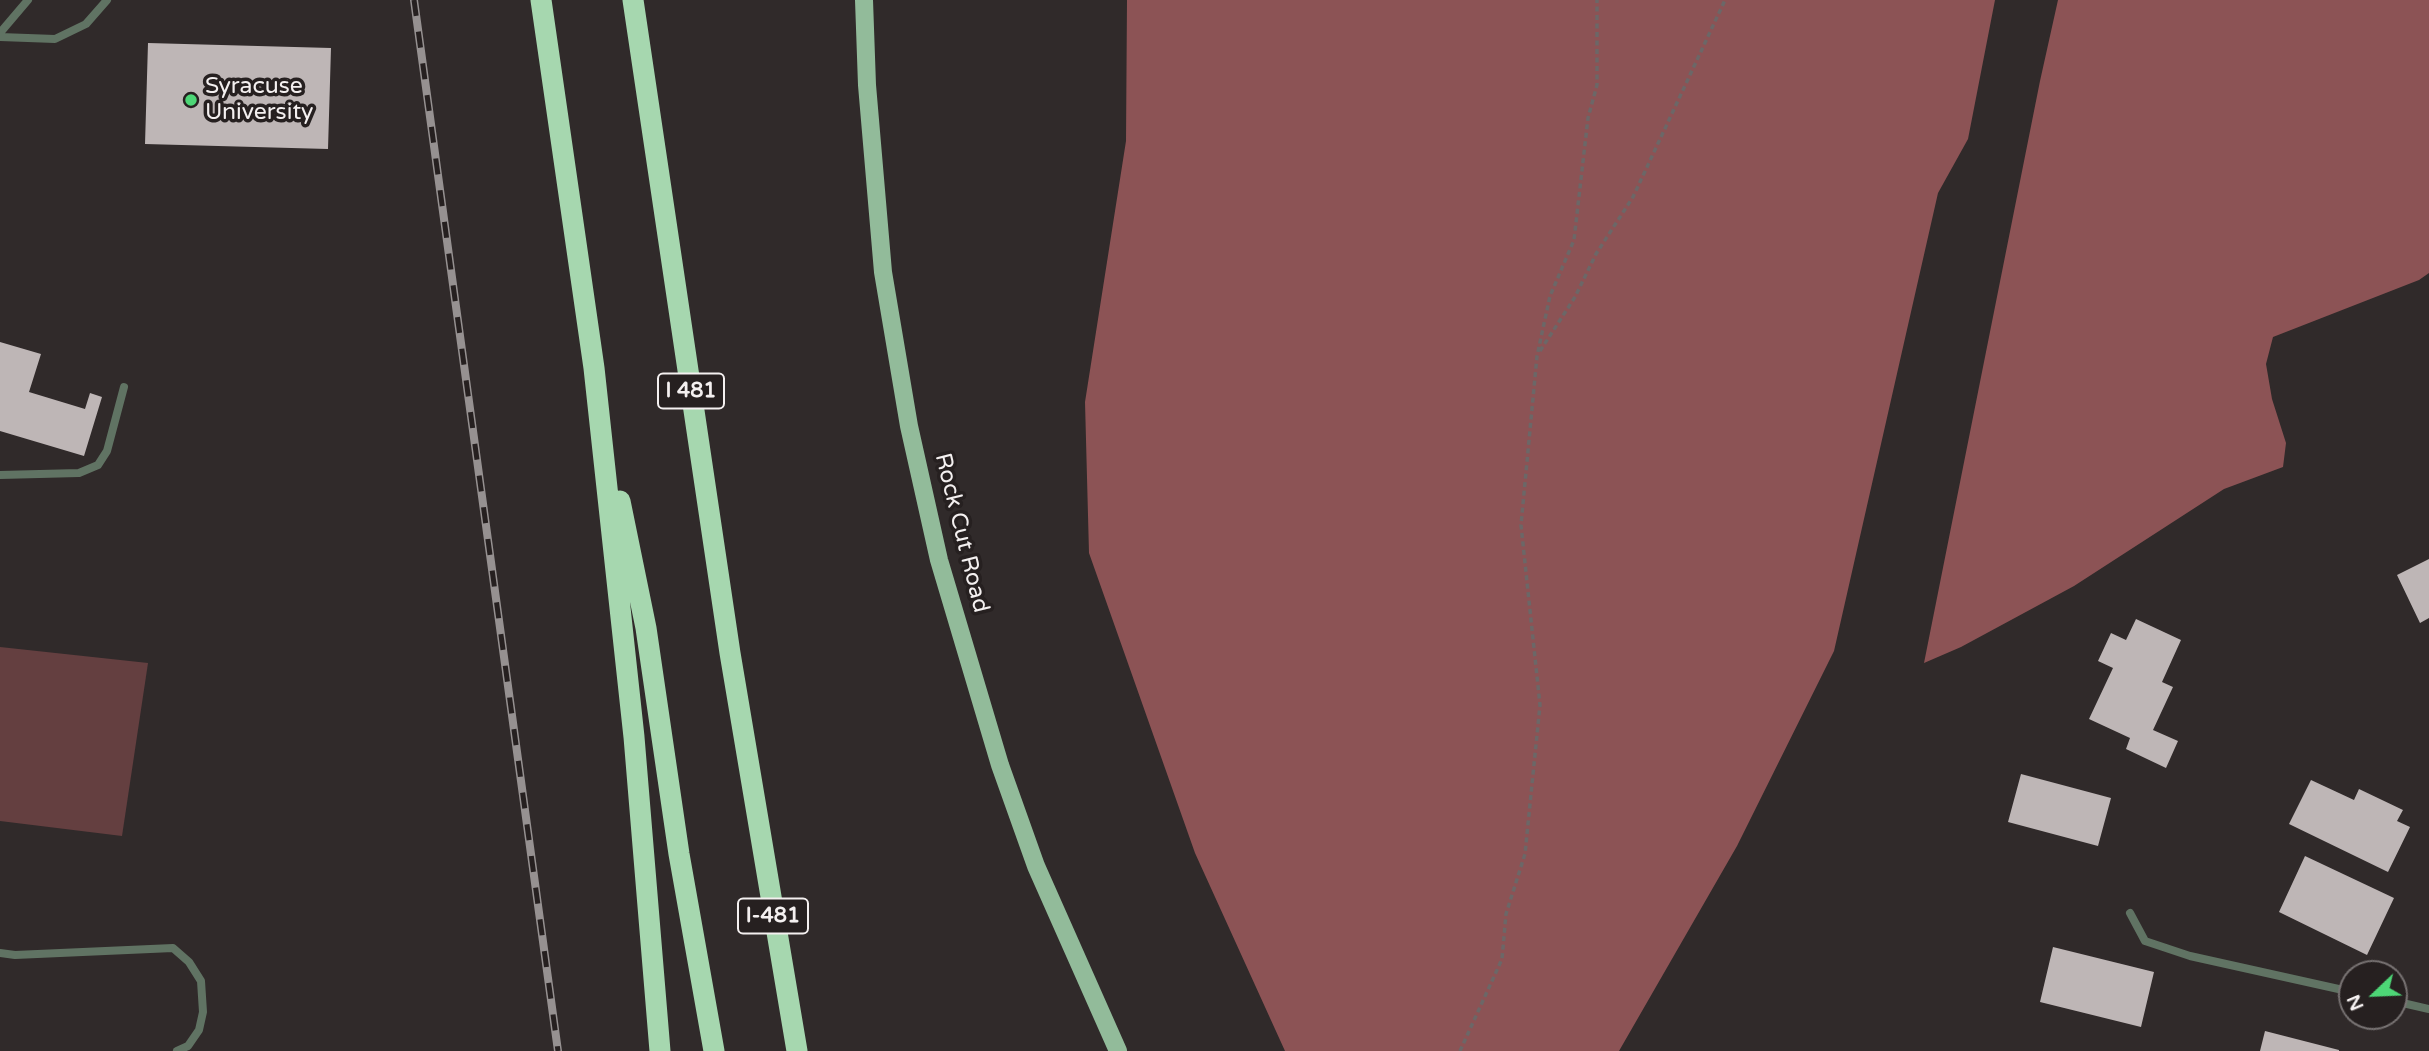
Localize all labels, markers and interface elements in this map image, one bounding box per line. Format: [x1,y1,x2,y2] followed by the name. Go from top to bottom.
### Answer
[205,73,313,127] place label: Syracuse University
[183,92,199,108] marker: Syracuse University
[658,374,724,408] road number: I 481
[928,450,994,616] street label: Rock Cut Road
[738,898,808,934] road number: I-481
[2338,960,2408,1030] north arrow
[2342,991,2369,1014] text: N

